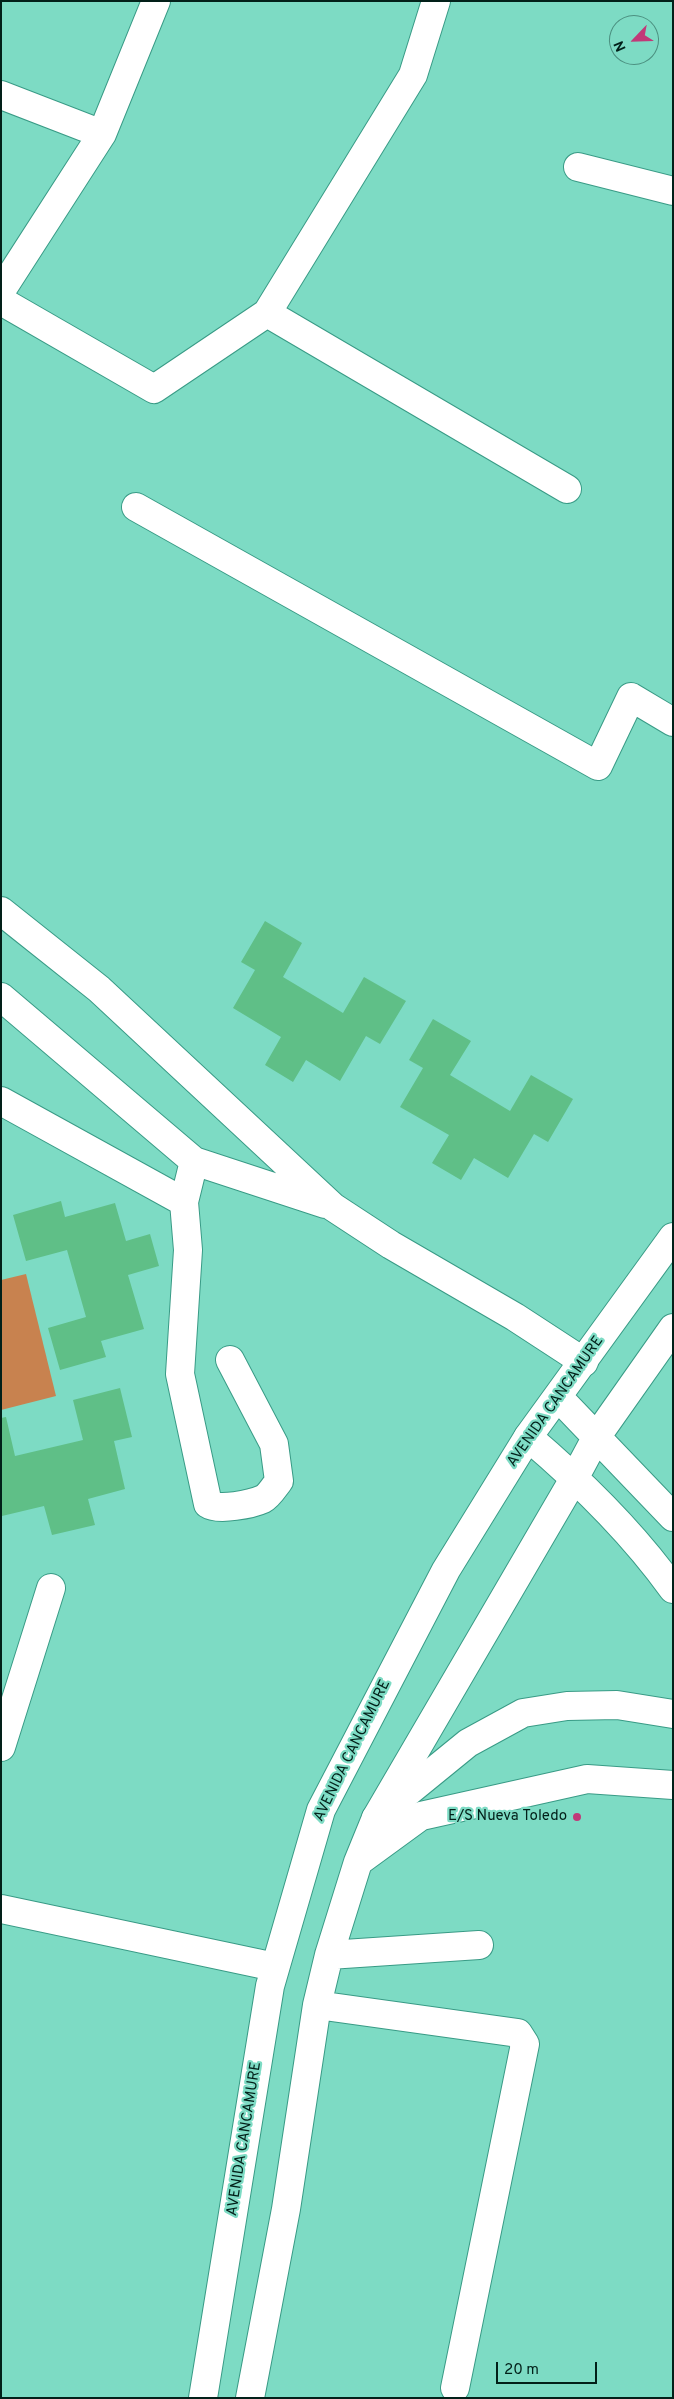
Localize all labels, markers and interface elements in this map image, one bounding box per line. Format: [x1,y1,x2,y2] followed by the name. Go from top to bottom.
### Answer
[609,15,659,65] north arrow
[611,38,631,54] text: N
[504,1333,608,1471] street label: AVENIDA CANCAMURE
[311,1677,395,1825] street label: AVENIDA CANCAMURE
[448,1808,567,1826] place label: E/S Nueva Toledo
[571,1811,583,1823] marker: E/S Nueva Toledo
[224,2061,266,2217] street label: AVENIDA CANCAMURE
[499,2352,600,2384] scale bar
[504,2361,539,2380] text: 20 m

